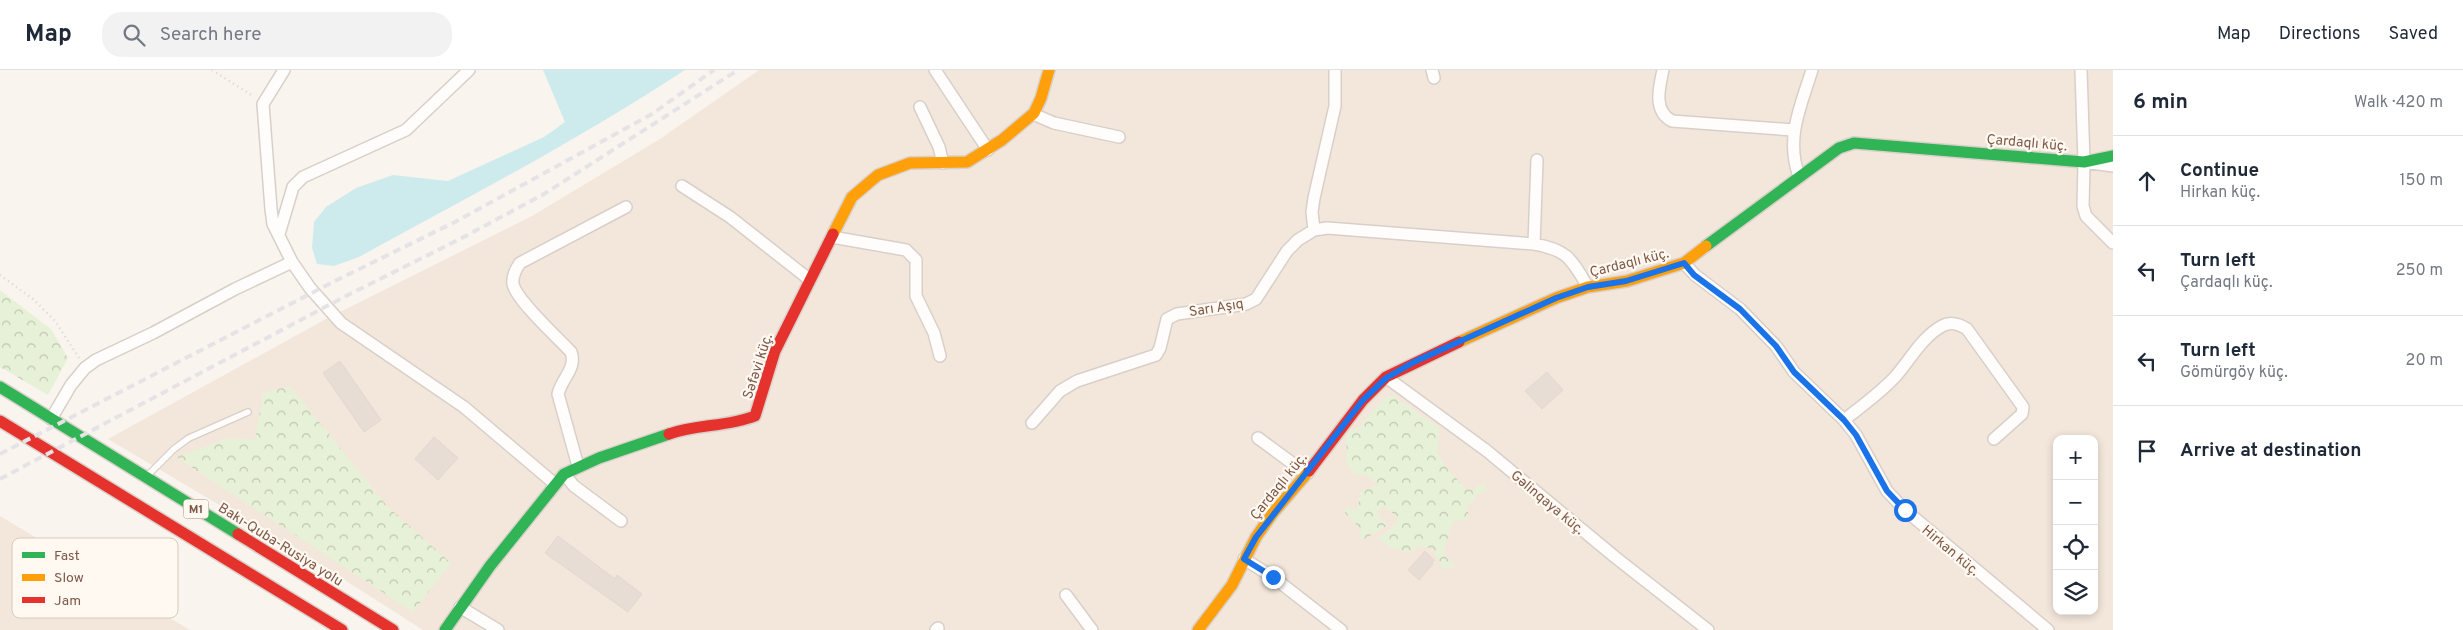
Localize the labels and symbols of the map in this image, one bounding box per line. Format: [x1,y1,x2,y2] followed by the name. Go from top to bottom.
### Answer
[1986,131,2068,155] street label: Çardaqlı küç.
[1588,245,1671,282] street label: Çardaqlı küç.
[1188,296,1245,321] street label: Sarı Aşıq
[740,332,777,401] street label: Səfəvi küç.
[1247,450,1311,524] street label: Çardaqlı küç.
[1507,467,1587,539] street label: Gəlinqaya küç.
[184,499,208,518] road number: M1
[1894,499,1917,522] route start
[215,500,346,591] street label: Bakı-Quba-Rusiya yolu
[1918,522,1982,580] street label: Hirkan küç.
[12,538,178,618] legend
[54,548,80,565] text: Fast
[1262,566,1285,589] route end
[54,570,84,587] text: Slow
[54,593,81,610] text: Jam

